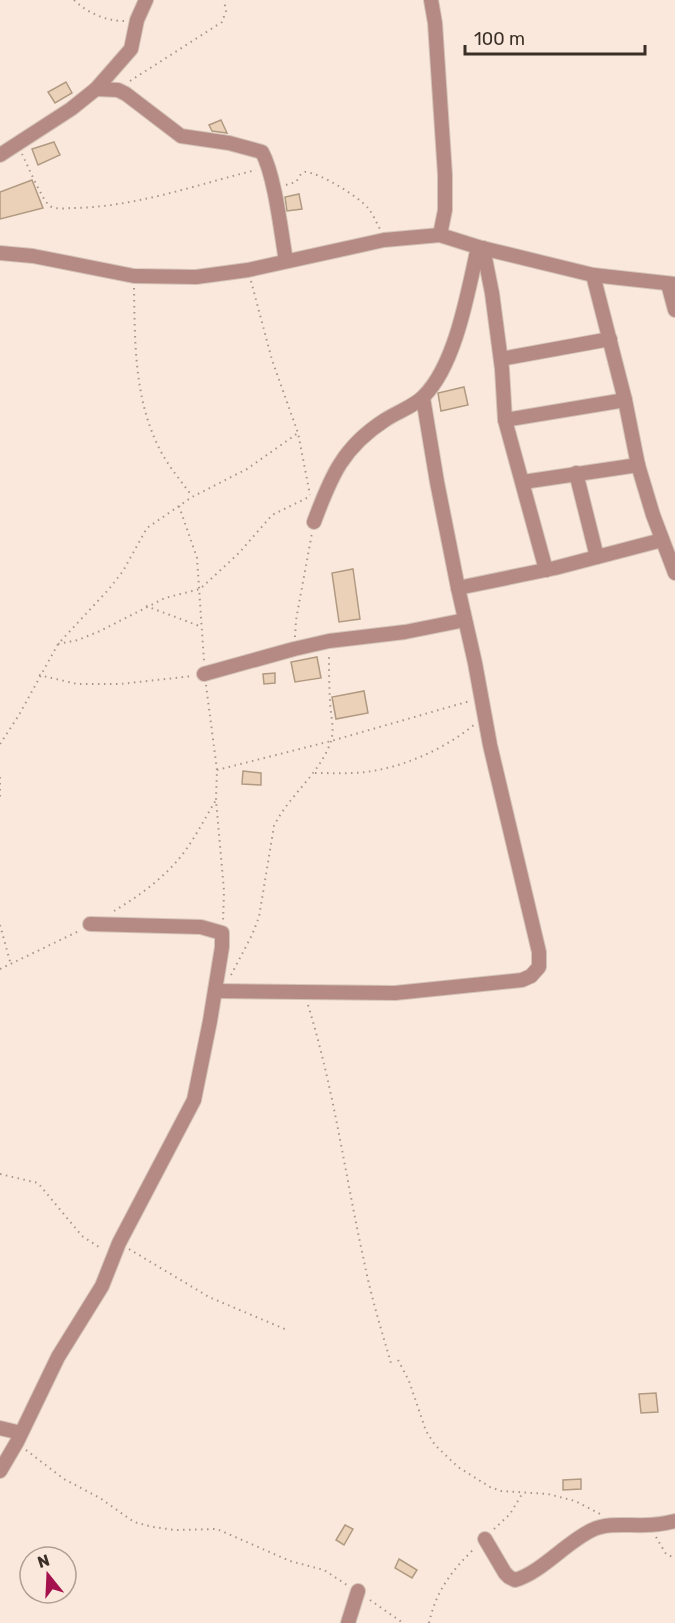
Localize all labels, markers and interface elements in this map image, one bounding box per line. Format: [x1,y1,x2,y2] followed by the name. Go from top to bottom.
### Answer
[465,18,645,56] scale bar
[474,28,525,50] text: 100 m
[18,1545,78,1605] north arrow
[35,1550,52,1572] text: N

